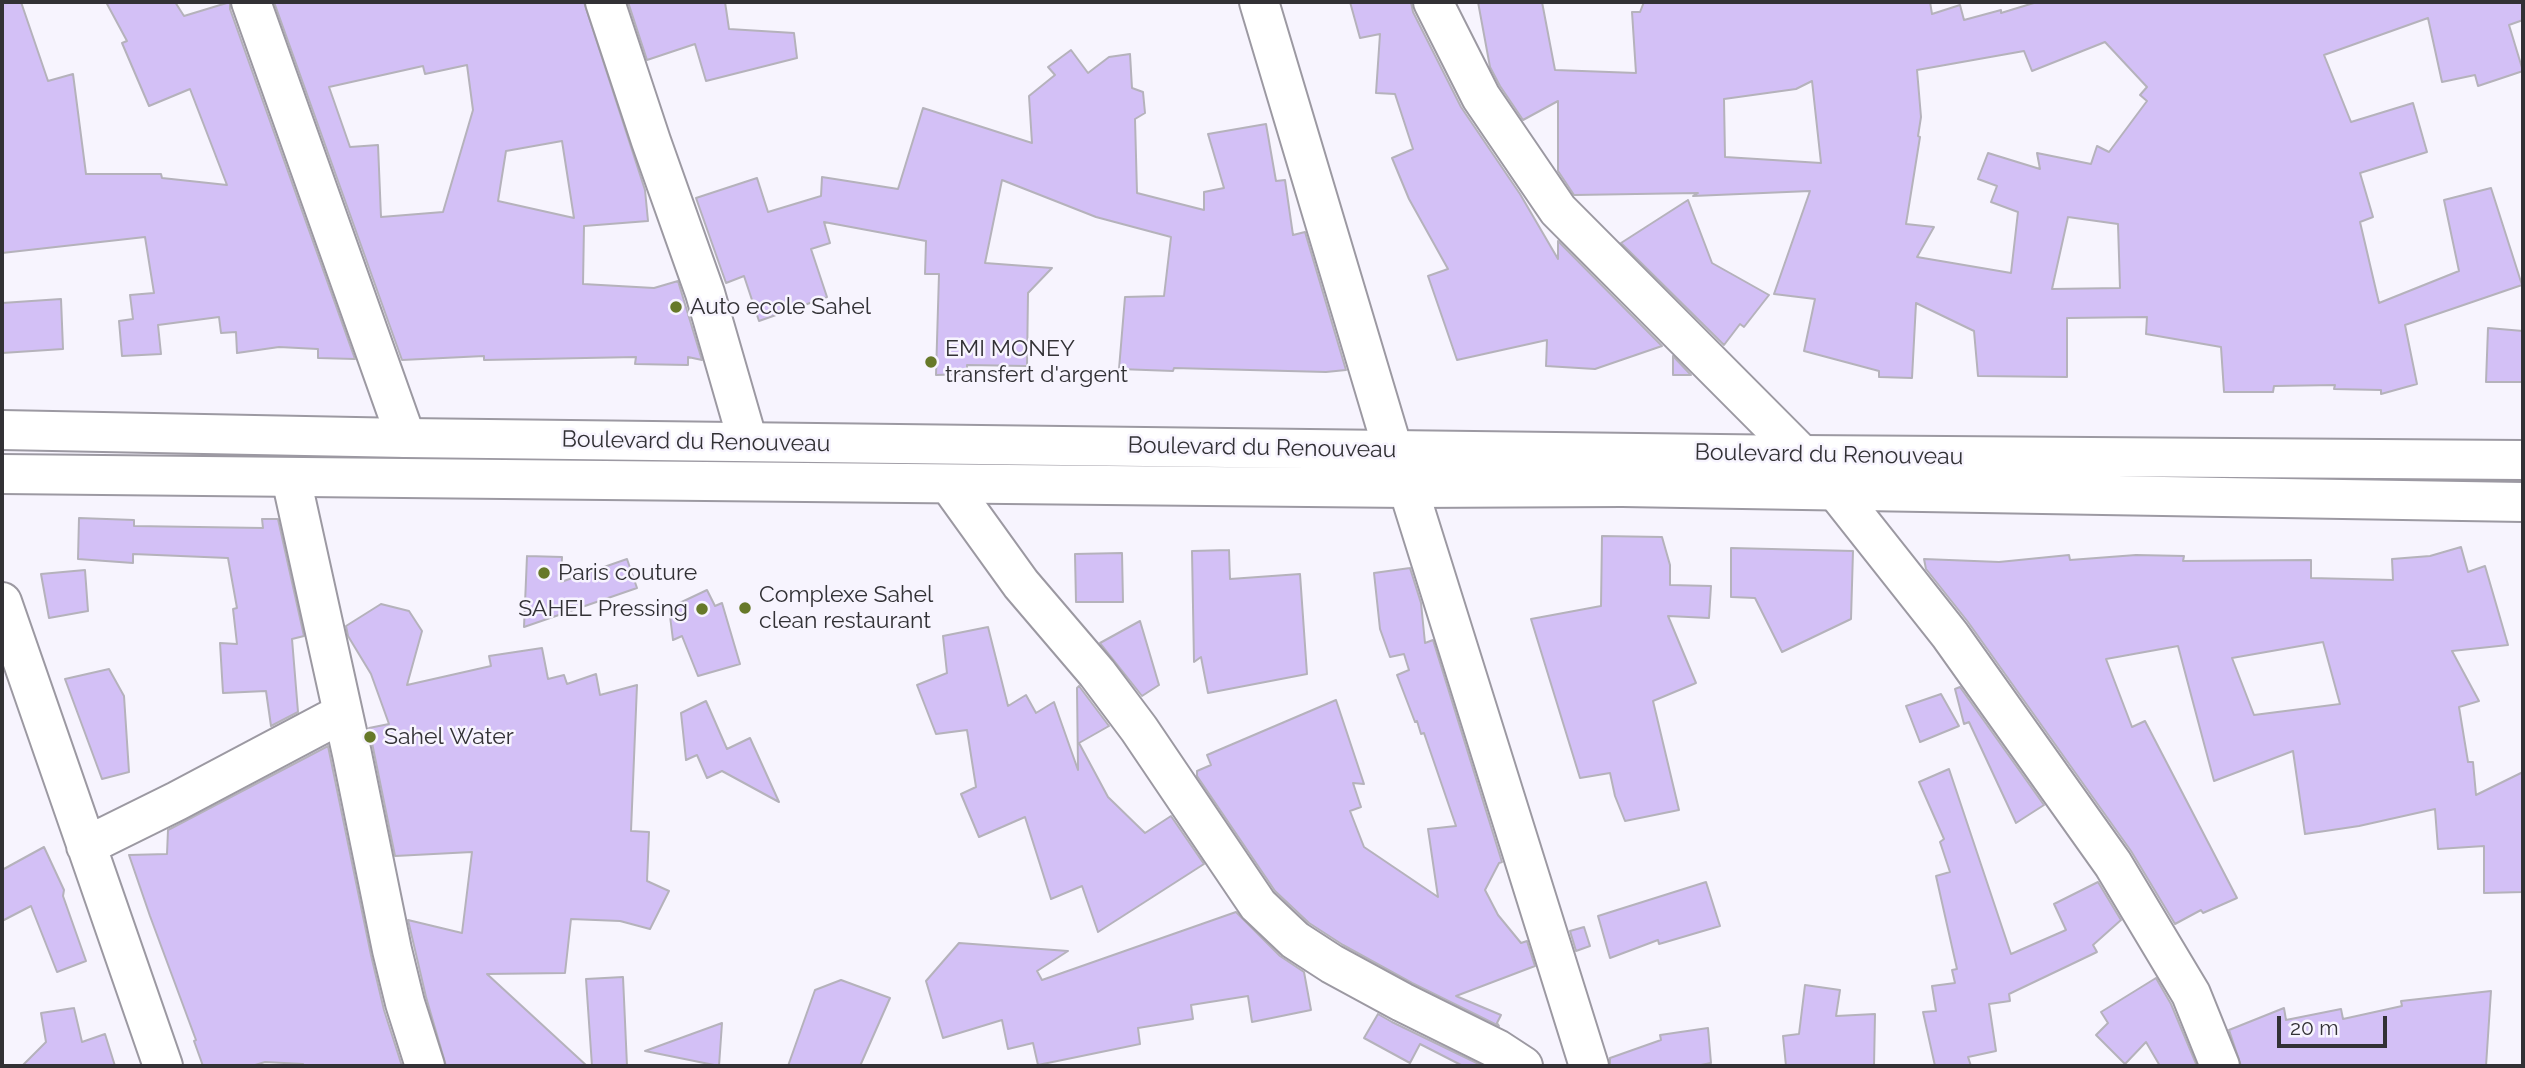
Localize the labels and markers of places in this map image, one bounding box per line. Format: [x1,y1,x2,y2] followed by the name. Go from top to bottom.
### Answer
[690,293,871,321] place label: Auto ecole Sahel
[668,299,684,315] marker: Auto ecole Sahel
[945,335,1128,389] place label: EMI MONEY transfert d'argent
[923,354,939,370] marker: EMI MONEY transfert d'argent
[558,559,697,587] place label: Paris couture
[536,565,552,581] marker: Paris couture
[759,581,933,635] place label: Complexe Sahel clean restaurant
[518,595,688,623] place label: SAHEL Pressing
[737,600,753,616] marker: Complexe Sahel clean restaurant
[694,601,710,617] marker: SAHEL Pressing
[384,723,514,751] place label: Sahel Water
[362,729,378,745] marker: Sahel Water

